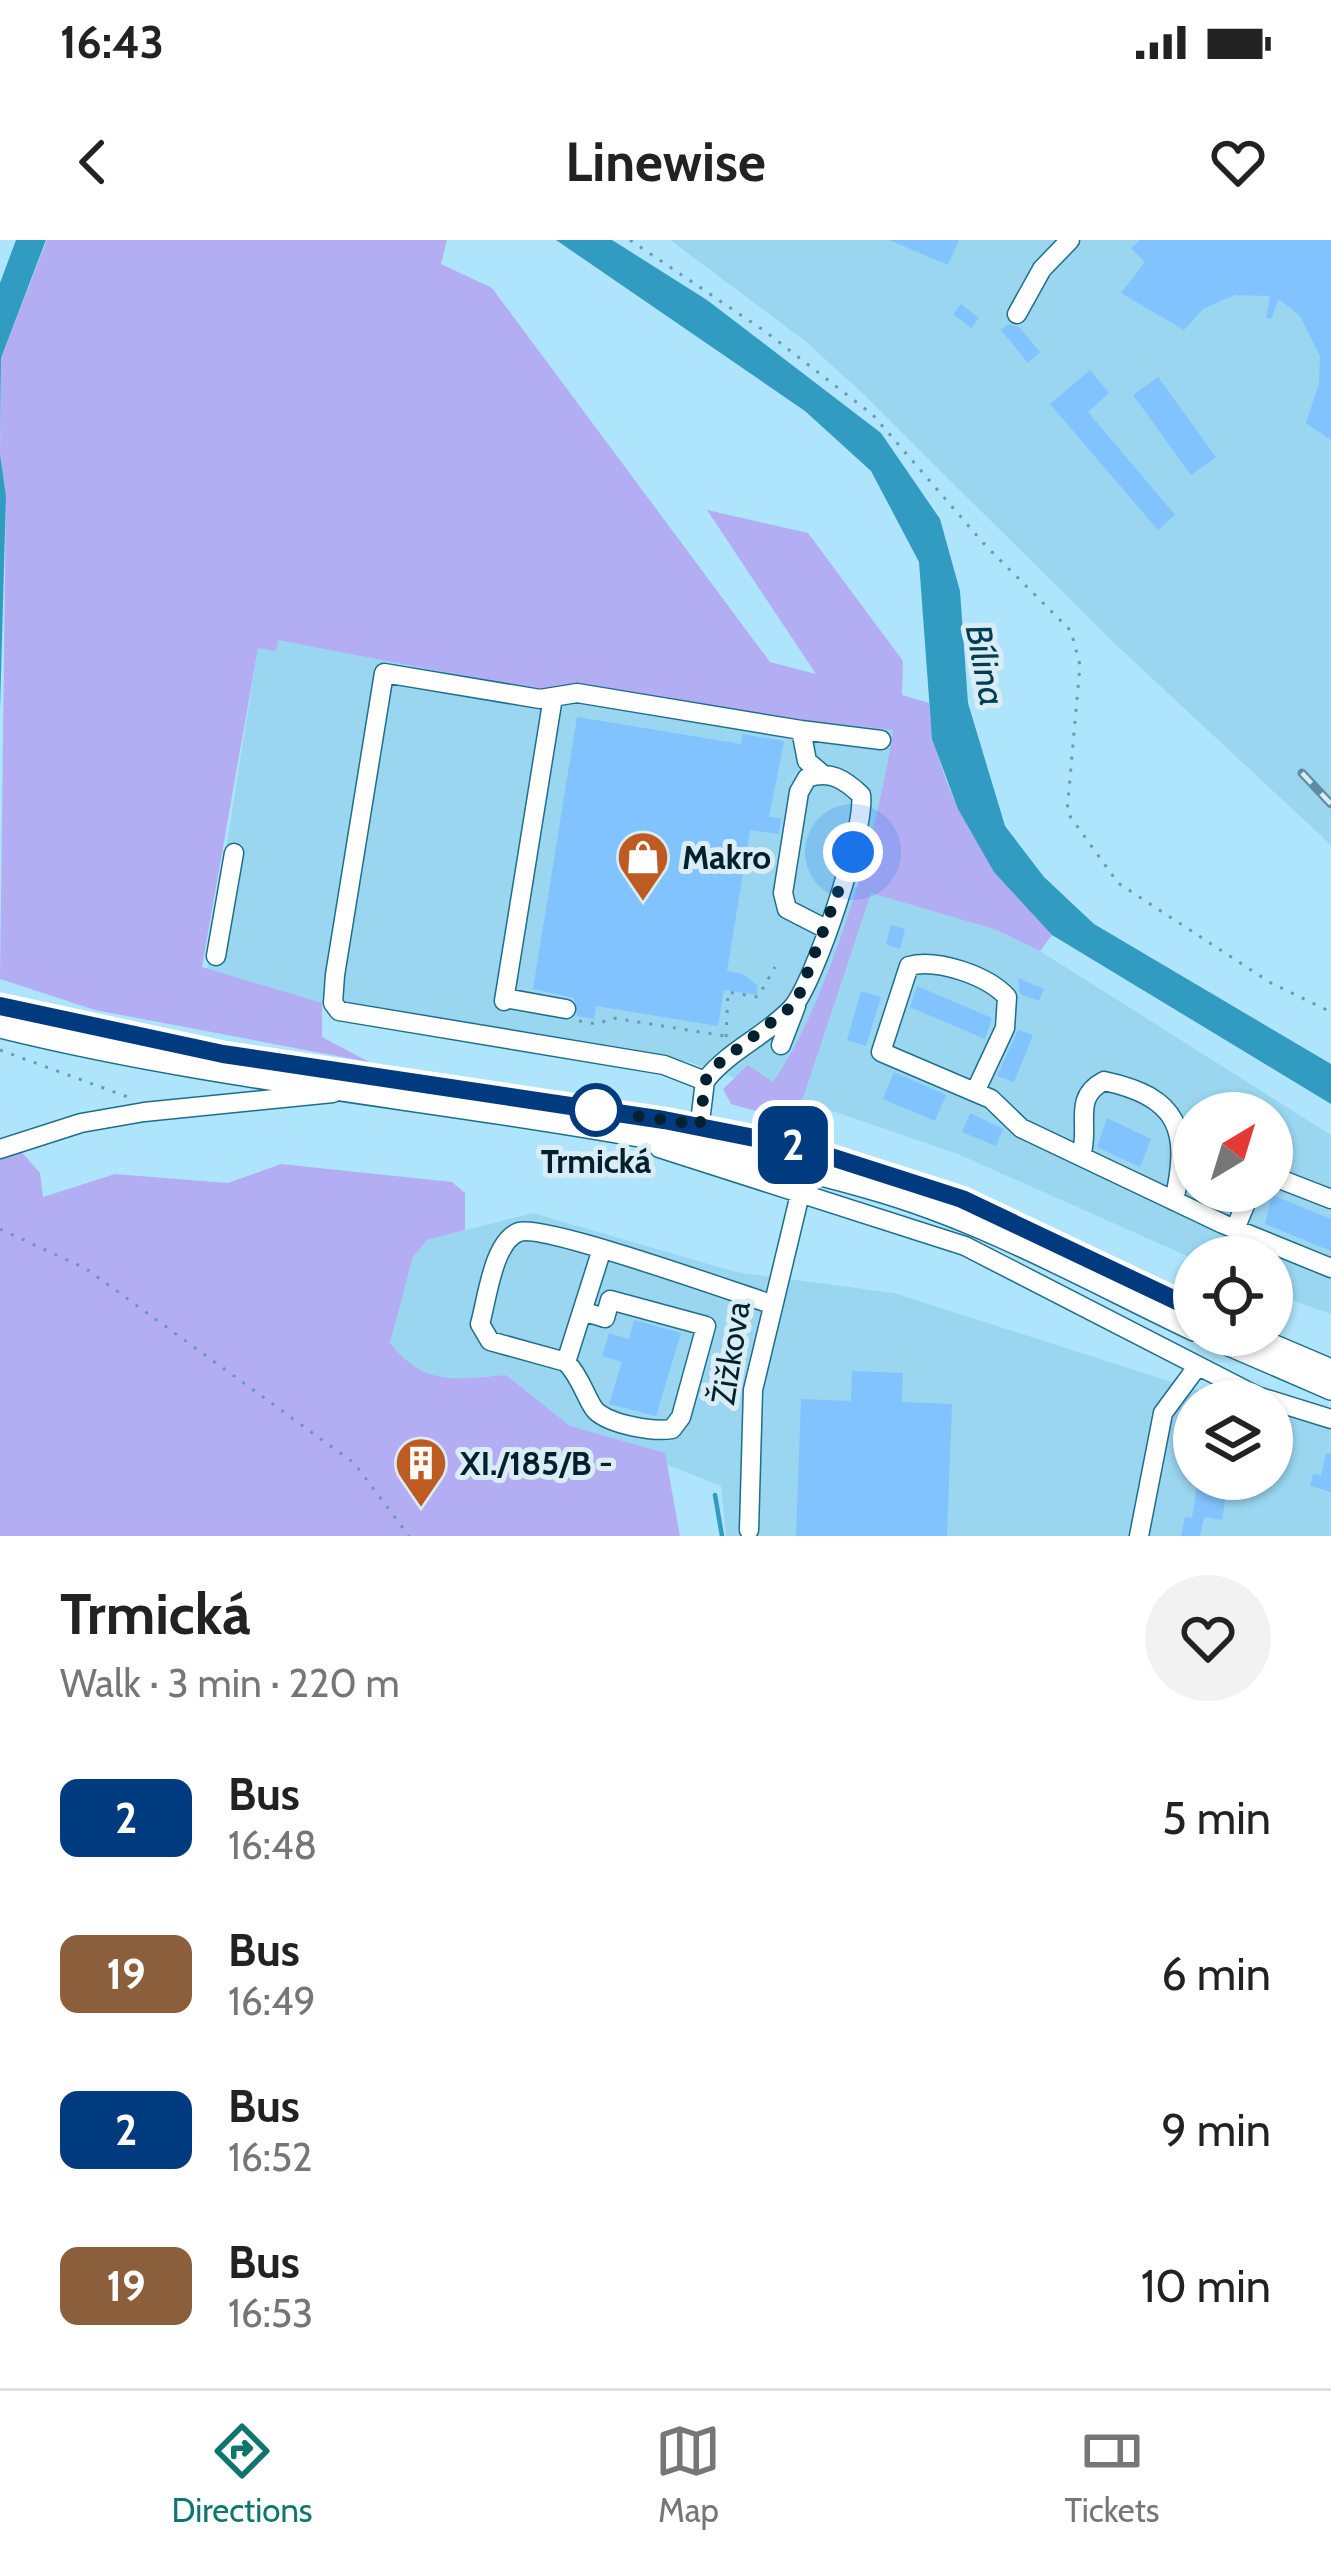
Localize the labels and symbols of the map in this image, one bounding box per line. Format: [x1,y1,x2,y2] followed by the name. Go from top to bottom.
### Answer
[957,621,1015,709] water label: Bílina
[823,822,883,882] your location
[615,829,671,903] shop icon: Makro
[682,837,771,877] place label: Makro
[571,1085,621,1135] marker: Trmická
[1173,1092,1293,1212] north arrow
[754,1106,832,1184] line badge: 2
[541,1141,652,1181] place label: Trmická
[702,1298,758,1408] street label: Žižkova
[393,1435,449,1509] building icon: XI./185/B -
[459,1443,613,1483] place label: XI./185/B -

